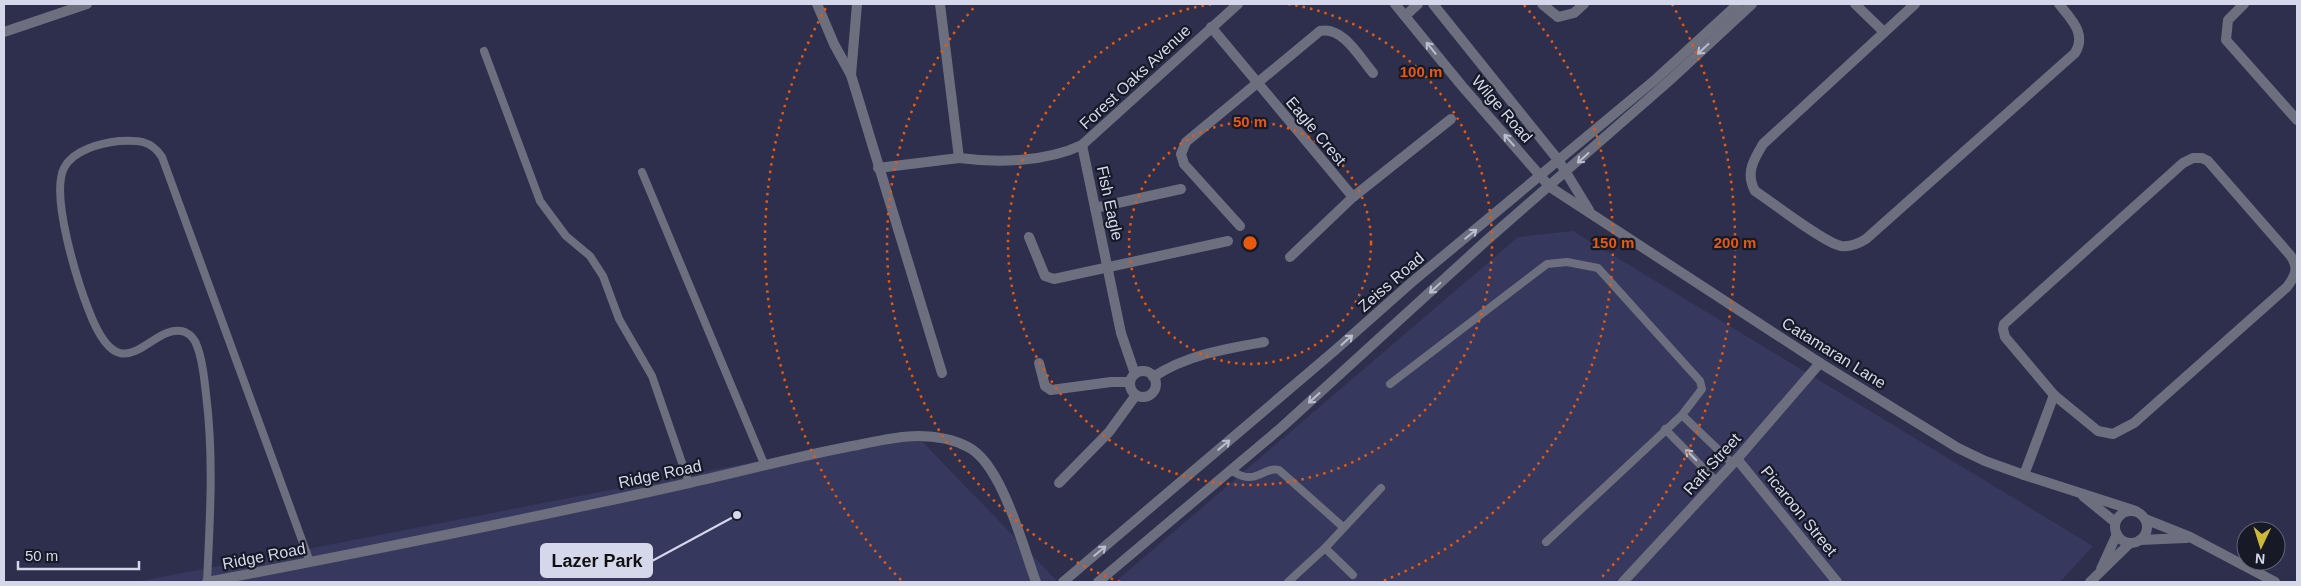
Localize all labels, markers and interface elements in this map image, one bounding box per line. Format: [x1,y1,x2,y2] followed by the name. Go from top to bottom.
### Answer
[1076,21,1194,133] street label: Forest Oaks Avenue
[1425,42,1436,55] one-way arrow
[1697,43,1710,55] one-way arrow
[1400,63,1442,80] text: 100 m
[1468,72,1536,146] street label: Wilge Road
[1283,94,1350,169] street label: Eagle Crest
[1233,113,1267,130] text: 50 m
[1503,134,1514,147] one-way arrow
[1576,152,1589,164] one-way arrow
[1094,164,1126,242] street label: Fish Eagle
[1464,229,1477,240] one-way arrow
[1241,234,1259,252] centre of rings
[1592,234,1634,251] text: 150 m
[1714,234,1756,251] text: 200 m
[1355,249,1427,315] street label: Zeiss Road
[1428,283,1441,294] one-way arrow
[1779,314,1889,392] street label: Catamaran Lane
[1341,334,1354,345] one-way arrow
[1308,392,1321,404] one-way arrow
[1680,429,1744,498] street label: Raft Street
[1217,440,1230,451] one-way arrow
[1685,449,1697,462] one-way arrow
[617,457,703,491] street label: Ridge Road
[1758,463,1841,560] street label: Picaroon Street
[2236,521,2286,571] north arrow
[18,538,139,570] scale bar
[221,540,307,572] street label: Ridge Road
[541,544,652,577] callout: Lazer Park
[1094,545,1107,556] one-way arrow
[25,547,58,564] text: 50 m
[551,551,644,571] text: Lazer Park
[2254,551,2266,567] text: N

